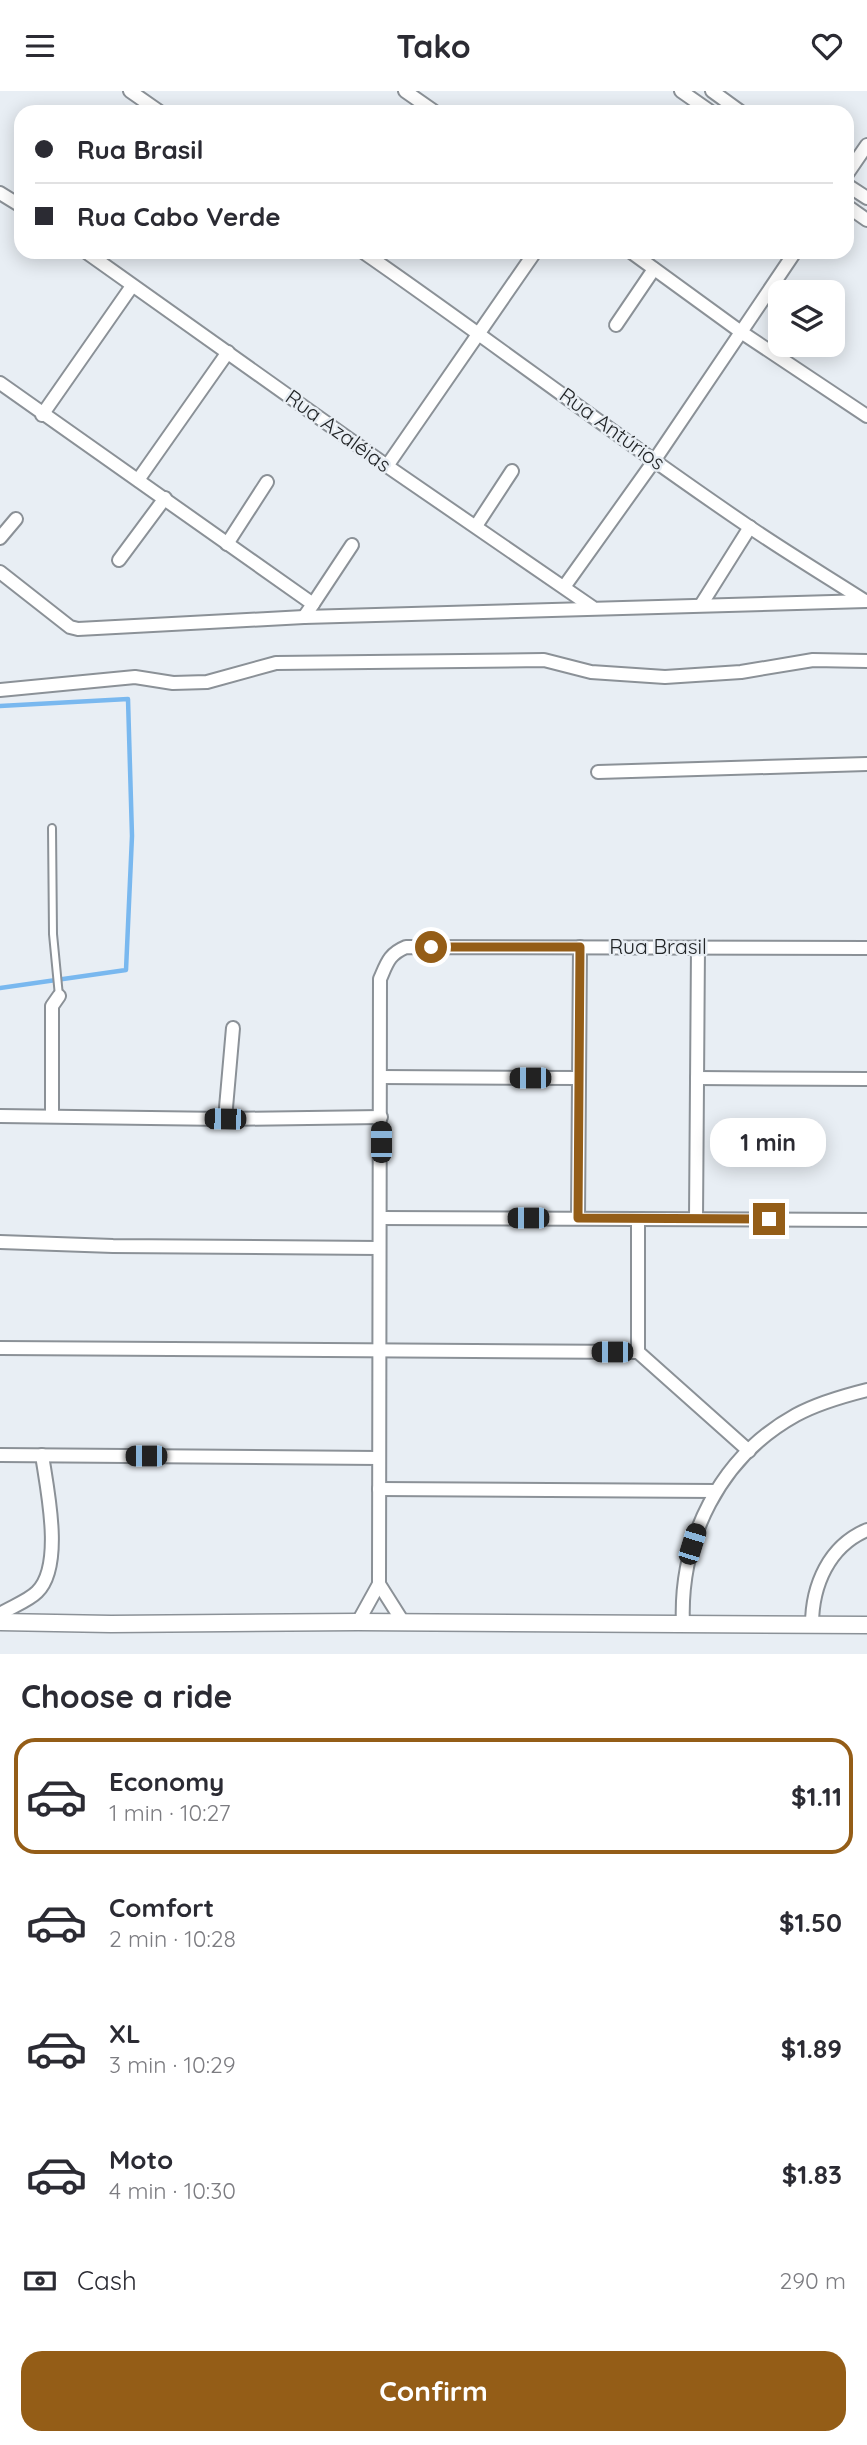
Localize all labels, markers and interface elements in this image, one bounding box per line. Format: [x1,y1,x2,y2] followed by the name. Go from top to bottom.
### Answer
[396,26,471,66] text: Tako
[21,27,59,65] icon: menu
[808,27,846,65] icon: heart
[77,133,204,166] text: Rua Brasil
[77,200,281,233] text: Rua Cabo Verde
[768,280,845,357] map controls
[768,280,845,357] button: layers
[555,381,670,475] street label: Rua Antúrios
[281,383,396,477] street label: Rua Azaléias
[415,931,447,963] route start
[609,933,707,959] street label: Rua Brasil
[510,1068,552,1089] car
[204,1108,247,1130] car
[711,1117,827,1167] callout: 1 min
[371,1121,392,1163] car
[740,1128,796,1157] text: 1 min
[753,1203,785,1235] route end
[508,1208,550,1229] car
[592,1342,634,1363] car
[126,1446,168,1467] car
[676,1521,709,1567] car
[21,1676,233,1716] text: Choose a ride
[25,1765,88,1828] icon: car
[109,1765,224,1798] text: Economy
[791,1780,842,1813] text: $1.11
[109,1798,231,1827] text: 1 min · 10:27
[25,1891,88,1954] icon: car
[109,1891,214,1924] text: Comfort
[779,1906,842,1939] text: $1.50
[109,1924,236,1953] text: 2 min · 10:28
[25,2017,88,2080] icon: car
[109,2017,141,2050] text: XL
[781,2032,842,2065] text: $1.89
[109,2050,236,2079] text: 3 min · 10:29
[25,2143,88,2206] icon: car
[109,2143,173,2176] text: Moto
[782,2158,842,2191] text: $1.83
[109,2176,236,2205] text: 4 min · 10:30
[21,2262,59,2300] icon: cash
[77,2264,137,2297] text: Cash
[779,2266,846,2295] text: 290 m
[21,2351,846,2431] button: Confirm

